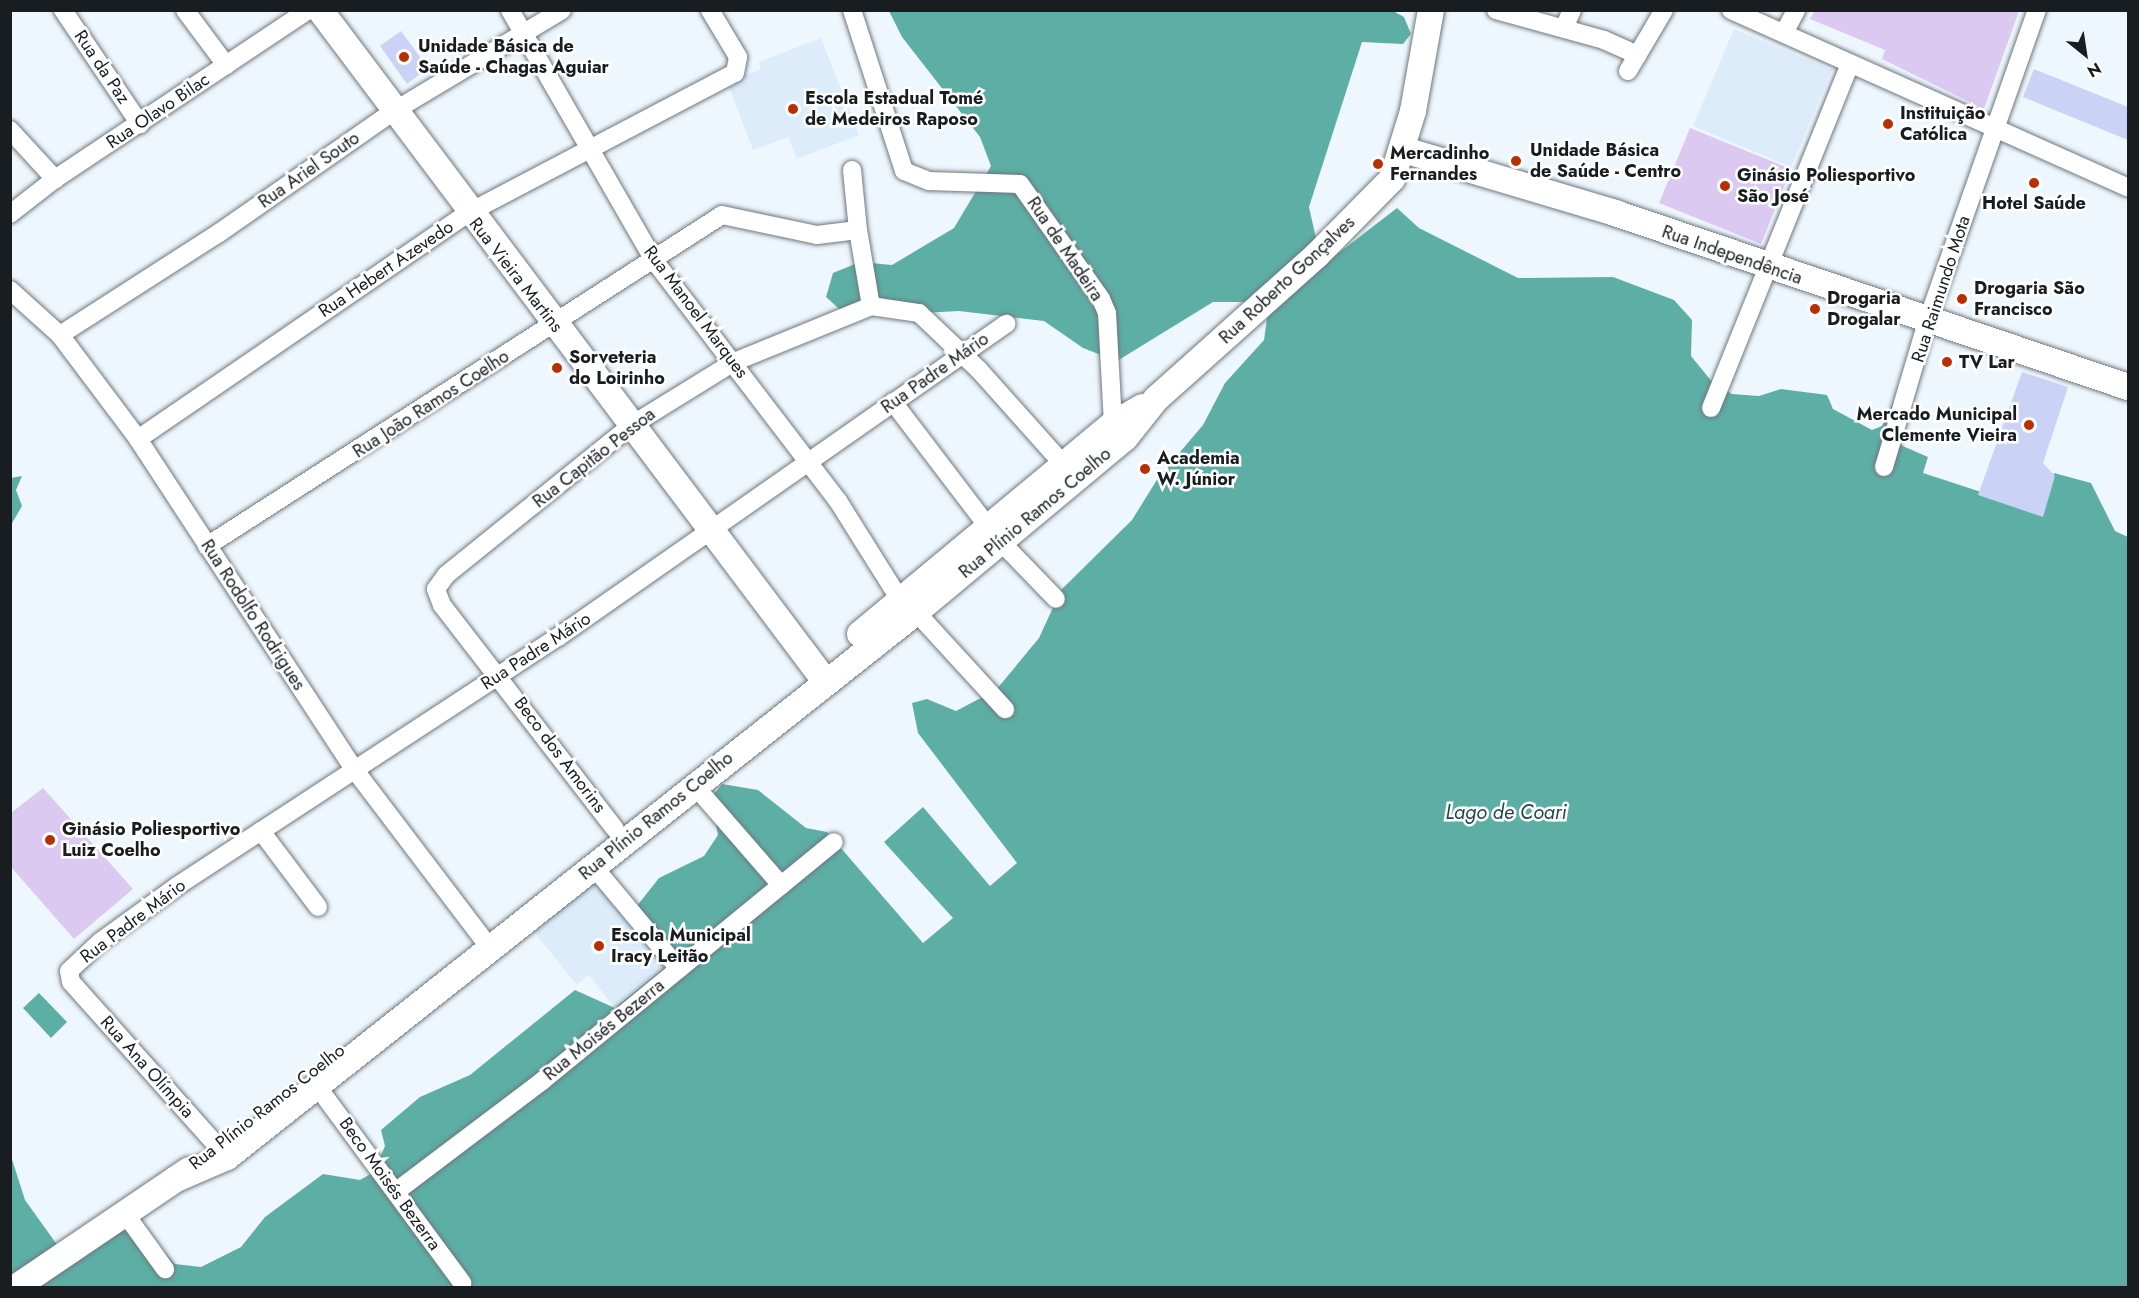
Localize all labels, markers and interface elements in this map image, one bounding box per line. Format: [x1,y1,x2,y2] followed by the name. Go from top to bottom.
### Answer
[2055,24,2115,84] north arrow
[70,26,134,108] street label: Rua da Paz
[418,36,609,78] place label: Unidade Básica de Saúde - Chagas Aguiar
[395,48,413,66] marker: Unidade Básica de Saúde - Chagas Aguiar
[2083,57,2106,83] text: N
[102,69,214,153] street label: Rua Olavo Bilac
[805,88,983,130] place label: Escola Estadual Tomé de Medeiros Raposo
[786,102,800,116] marker: Escola Estadual Tomé de Medeiros Raposo
[1900,103,1985,146] place label: Instituição Católica
[1881,117,1895,131] marker: Instituição Católica
[254,127,364,213] street label: Rua Ariel Souto
[1530,140,1681,182] place label: Unidade Básica de Saúde - Centro
[1390,143,1489,186] place label: Mercadinho Fernandes
[1507,152,1525,170] marker: Unidade Básica de Saúde - Centro
[1371,157,1385,171] marker: Mercadinho Fernandes
[1737,165,1915,207] place label: Ginásio Poliesportivo São José
[2027,176,2041,190] marker: Hotel Saúde
[1718,179,1732,193] marker: Ginásio Poliesportivo São José
[1982,192,2086,214] place label: Hotel Saúde
[1022,193,1108,305] street label: Rua de Madeira
[1215,212,1359,348] street label: Rua Roberto Gonçalves
[465,213,567,337] street label: Rua Vieira Martins
[1907,213,1975,365] street label: Rua Raimundo Mota
[314,216,458,322] street label: Rua Hebert Azevedo
[1659,221,1805,289] street label: Rua Independência
[639,241,753,383] street label: Rua Manoel Marques
[1974,278,2085,320] place label: Drogaria São Francisco
[1827,288,1901,330] place label: Drogaria Drogalar
[1955,292,1969,306] marker: Drogaria São Francisco
[1808,302,1822,316] marker: Drogaria Drogalar
[877,328,993,418] street label: Rua Padre Mário
[349,345,513,463] street label: Rua João Ramos Coelho
[569,347,665,389] place label: Sorveteria do Loirinho
[1959,351,2015,373] place label: TV Lar
[1940,355,1954,369] marker: TV Lar
[550,361,564,375] marker: Sorveteria do Loirinho
[528,404,660,512] street label: Rua Capitão Pessoa
[1857,404,2017,446] place label: Mercado Municipal Clemente Vieira
[2022,418,2036,432] marker: Mercado Municipal Clemente Vieira
[955,443,1115,583] street label: Rua Plínio Ramos Coelho
[1157,448,1240,490] place label: Academia W. Júnior
[1138,462,1152,476] marker: Academia W. Júnior
[196,536,310,694] street label: Rua Rodolfo Rodrigues
[477,608,595,694] street label: Rua Padre Mário
[509,693,611,817] street label: Beco dos Amorins
[575,747,737,885] street label: Rua Plínio Ramos Coelho
[1445,800,1567,824] water label: Lago de Coari
[62,819,240,862] place label: Ginásio Poliesportivo Luiz Coelho
[43,833,57,847] marker: Ginásio Poliesportivo Luiz Coelho
[76,874,190,968] street label: Rua Padre Mário
[611,925,751,968] place label: Escola Municipal Iracy Leitão
[592,939,606,953] marker: Escola Municipal Iracy Leitão
[539,975,669,1085] street label: Rua Moisés Bezerra
[96,1012,198,1122] street label: Rua Ana Olímpia
[185,1039,349,1175] street label: Rua Plínio Ramos Coelho
[335,1113,445,1255] street label: Beco Moisés Bezerra

